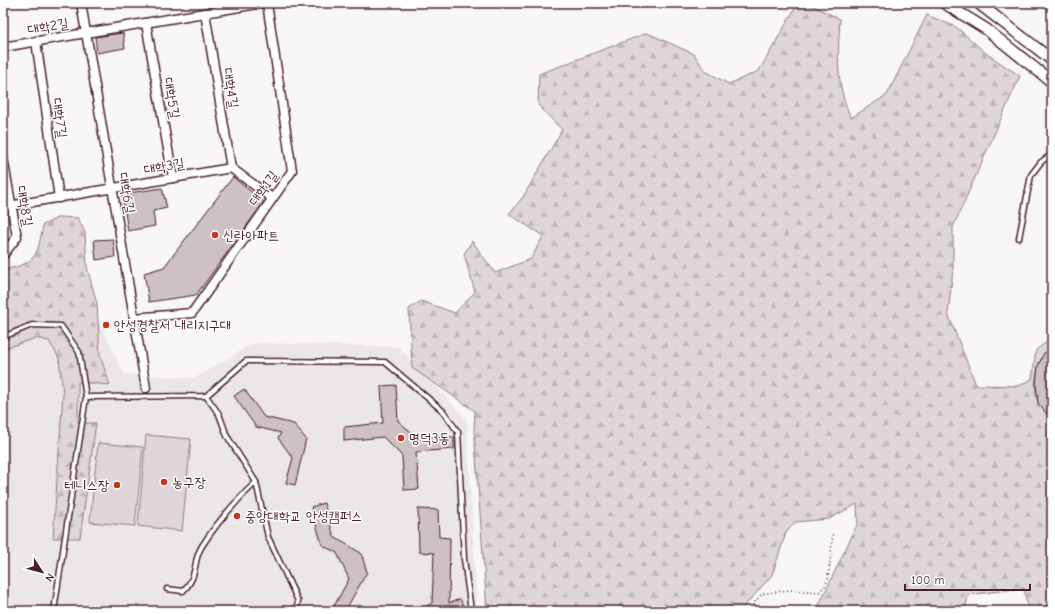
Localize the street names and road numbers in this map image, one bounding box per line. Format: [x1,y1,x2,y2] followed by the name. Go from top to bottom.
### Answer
[26,14,71,38] street label: 대학2길
[219,67,242,110] street label: 대학4길
[160,76,184,121] street label: 대학5길
[48,97,71,140] street label: 대학7길
[142,154,186,178] street label: 대학3길
[245,167,282,209] street label: 대학1길
[115,171,139,216] street label: 대학6길
[13,184,37,228] street label: 대학8길

